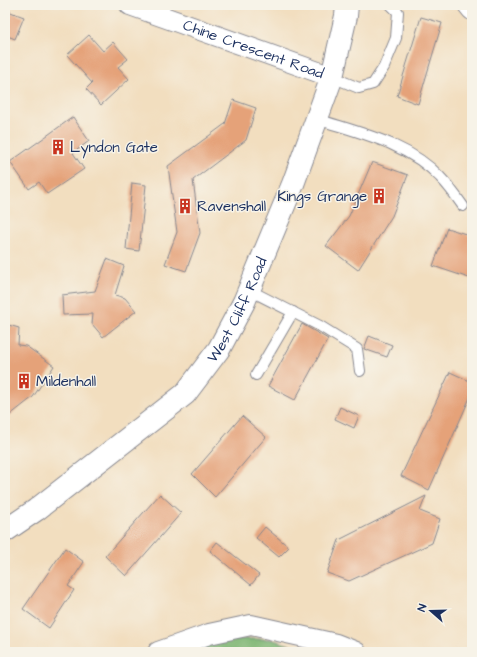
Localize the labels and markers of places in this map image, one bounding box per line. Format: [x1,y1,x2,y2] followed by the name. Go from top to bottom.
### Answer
[70,137,158,159] place label: Lyndon Gate
[49,138,67,156] building icon: Lyndon Gate
[277,186,367,208] place label: Kings Grange
[370,187,388,205] building icon: Kings Grange
[197,196,266,217] place label: Ravenshall
[176,197,194,215] building icon: Ravenshall
[36,371,96,392] place label: Mildenhall
[15,372,33,390] building icon: Mildenhall

